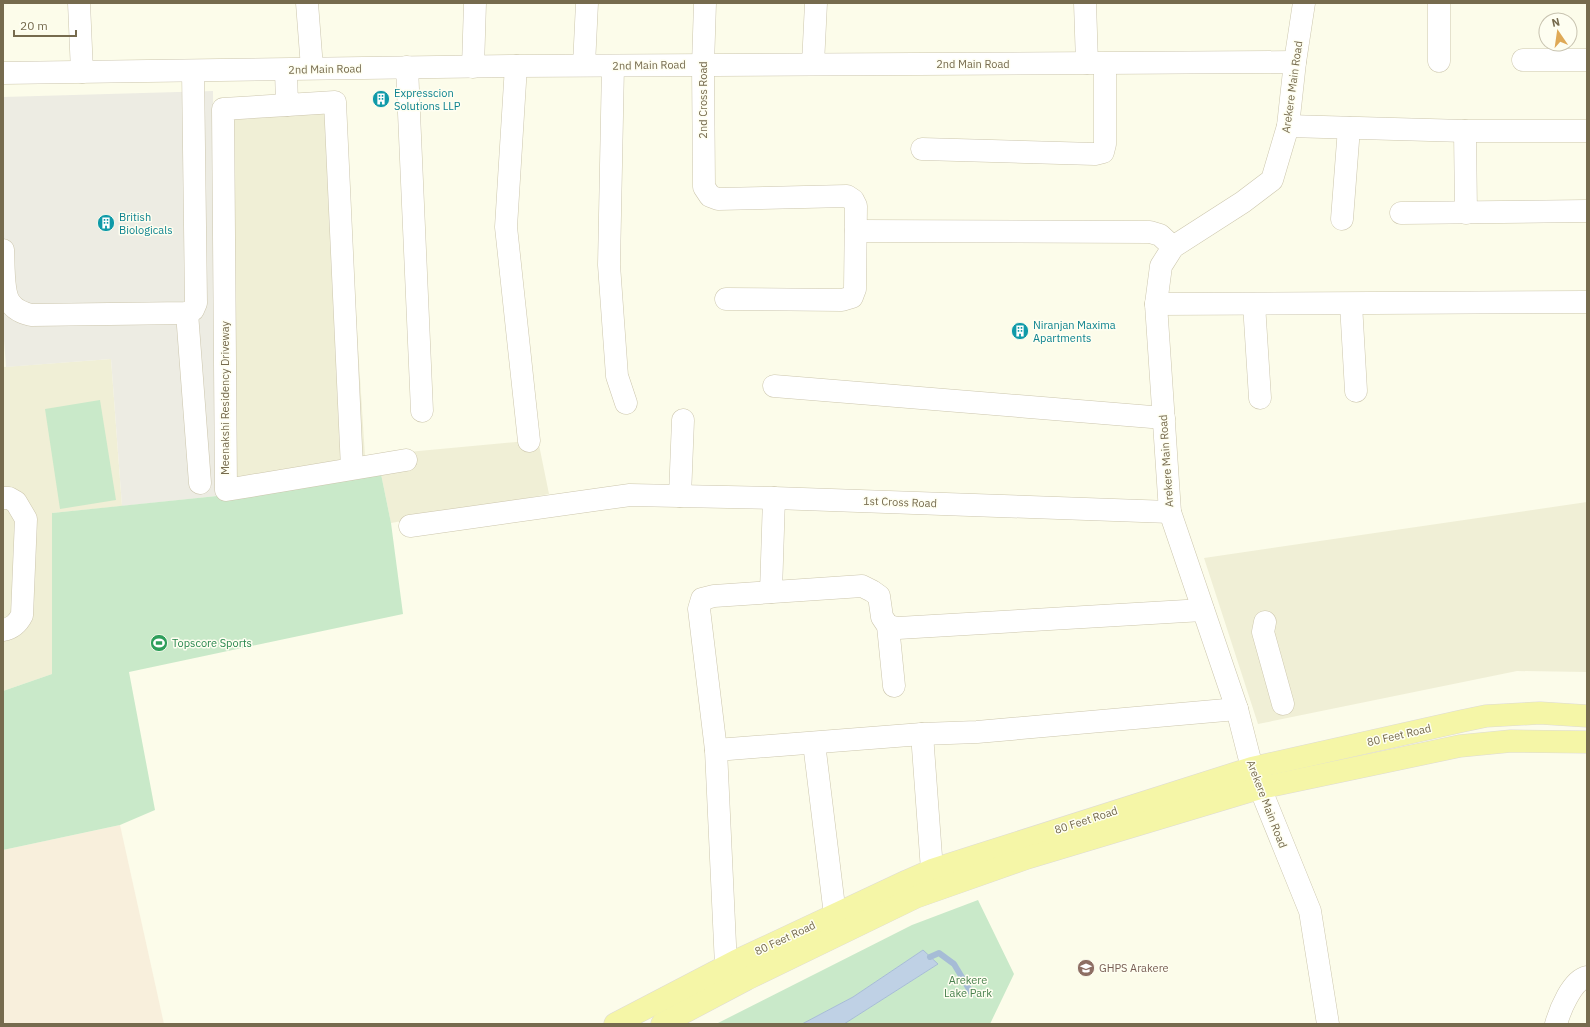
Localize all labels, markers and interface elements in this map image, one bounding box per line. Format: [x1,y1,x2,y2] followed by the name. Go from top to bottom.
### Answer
[14,12,76,38] scale bar
[1538,12,1578,52] north arrow
[1550,15,1561,30] text: N
[20,18,48,33] text: 20 m
[1279,40,1305,134] street label: Arekere Main Road
[612,57,686,73] street label: 2nd Main Road
[936,57,1010,71] street label: 2nd Main Road
[288,61,362,77] street label: 2nd Main Road
[696,61,710,139] street label: 2nd Cross Road
[394,86,461,113] place label: Expresscion Solutions LLP
[371,89,391,109] building icon: Expresscion Solutions LLP
[119,210,173,237] place label: British Biologicals
[96,213,116,233] building icon: British Biologicals
[1033,318,1116,345] place label: Niranjan Maxima Apartments
[218,320,232,475] street label: Meenakshi Residency Driveway
[1010,321,1030,341] building icon: Niranjan Maxima Apartments
[1156,414,1176,508] street label: Arekere Main Road
[863,494,937,510] street label: 1st Cross Road
[149,633,169,653] sports icon: Topscore Sports
[172,636,252,650] place label: Topscore Sports
[1366,721,1432,749] street label: 80 Feet Road
[1244,758,1290,850] street label: Arekere Main Road
[1053,803,1119,837] street label: 80 Feet Road
[752,918,818,958] street label: 80 Feet Road
[1076,958,1096,978] school or university icon: GHPS Arakere
[1099,961,1169,975] place label: GHPS Arakere
[944,973,992,1000] park label: Arekere Lake Park

